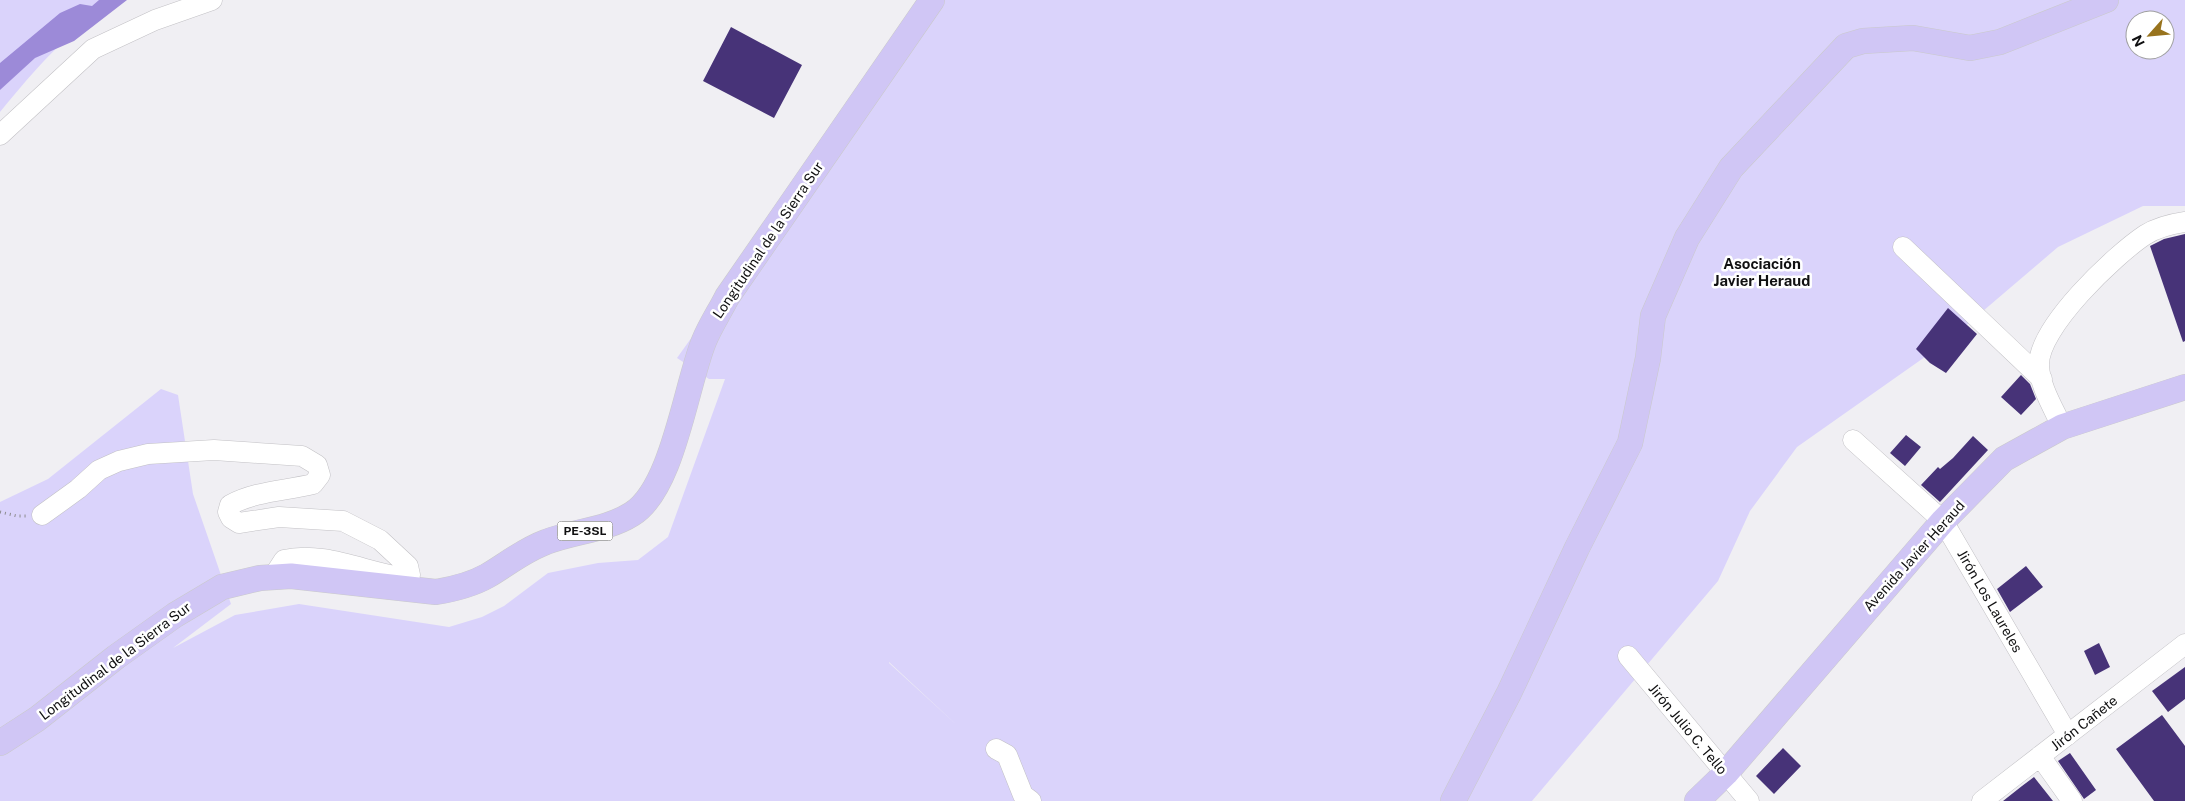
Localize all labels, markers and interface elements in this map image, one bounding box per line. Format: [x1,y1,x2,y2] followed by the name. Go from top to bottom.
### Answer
[2125,10,2175,60] north arrow
[2129,32,2148,49] text: N
[710,159,826,321] street label: Longitudinal de la Sierra Sur
[1714,255,1810,289] district label: Asociación Javier Heraud
[1860,497,1968,615] street label: Avenida Javier Heraud
[558,522,612,540] road number: PE-3SL
[1954,547,2026,655] street label: Jirón Los Laureles
[36,599,194,723] street label: Longitudinal de la Sierra Sur
[1645,680,1731,778] street label: Jirón Julio C. Tello
[2048,692,2120,754] street label: Jirón Cañete

